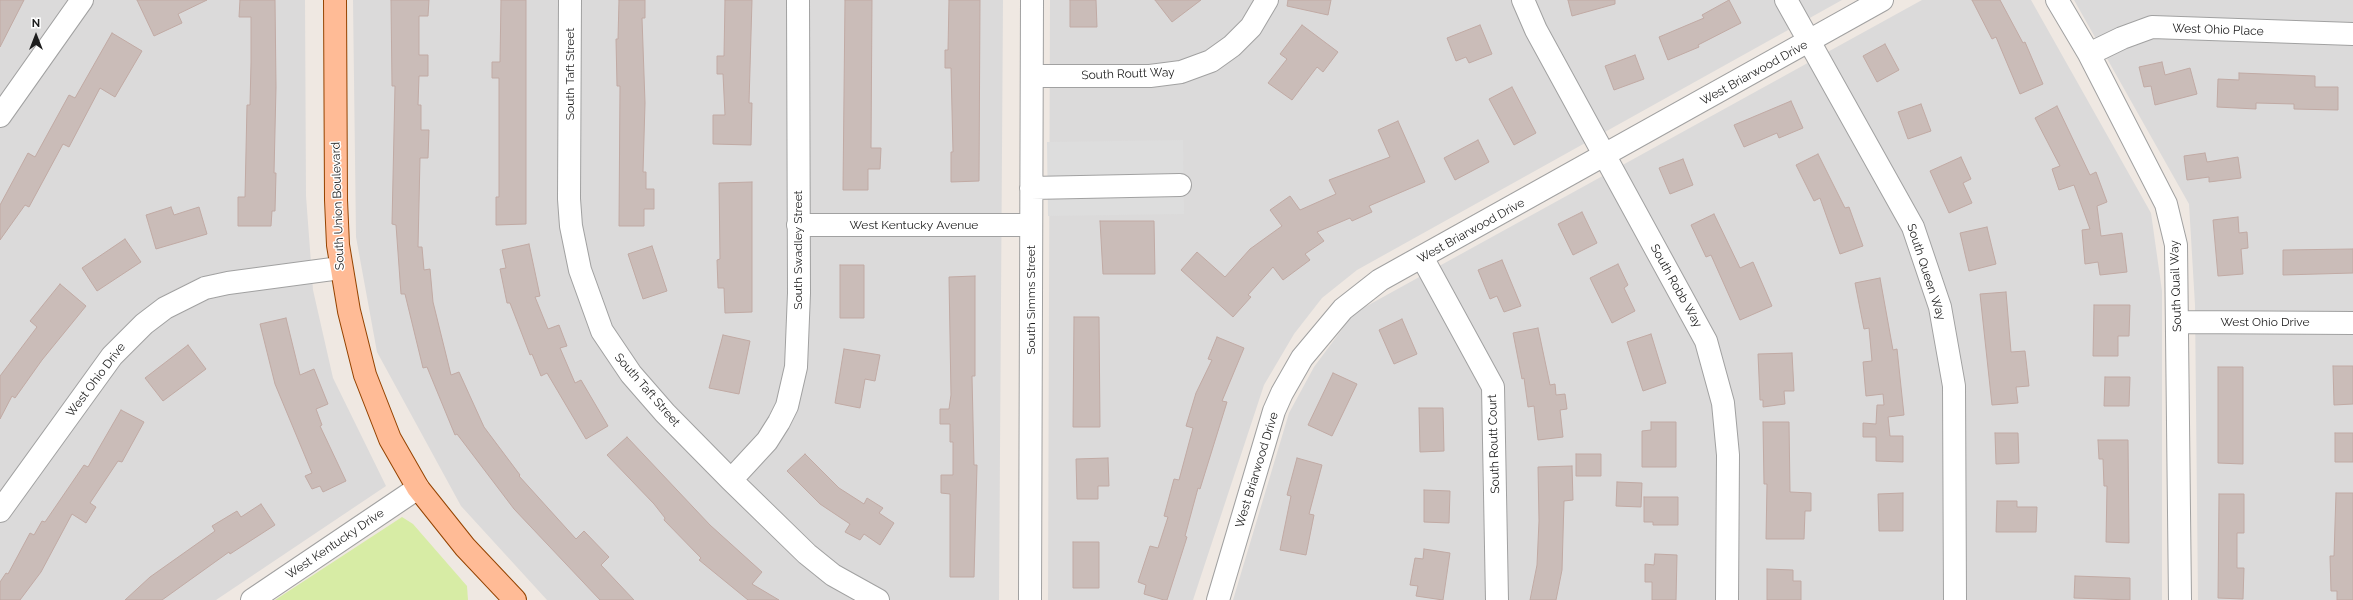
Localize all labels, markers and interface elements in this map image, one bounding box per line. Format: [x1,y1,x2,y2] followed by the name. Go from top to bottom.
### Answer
[16,16,56,56] north arrow
[32,17,40,30] text: N
[2172,21,2264,39] street label: West Ohio Place
[563,28,577,120] street label: South Taft Street
[1698,38,1810,108] street label: West Briarwood Drive
[1081,65,1175,83] street label: South Routt Way
[329,142,347,270] street label: South Union Boulevard
[791,190,805,310] street label: South Swadley Street
[1415,196,1527,266] street label: West Briarwood Drive
[850,218,978,232] street label: West Kentucky Avenue
[1904,222,1948,322] street label: South Queen Way
[2167,240,2185,332] street label: South Quail Way
[1647,242,1705,330] street label: South Robb Way
[1024,245,1038,355] street label: South Simms Street
[2220,315,2310,329] street label: West Ohio Drive
[63,340,129,420] street label: West Ohio Drive
[611,350,683,430] street label: South Taft Street
[1485,394,1503,494] street label: South Routt Court
[1233,410,1281,530] street label: West Briarwood Drive
[283,506,387,582] street label: West Kentucky Drive

